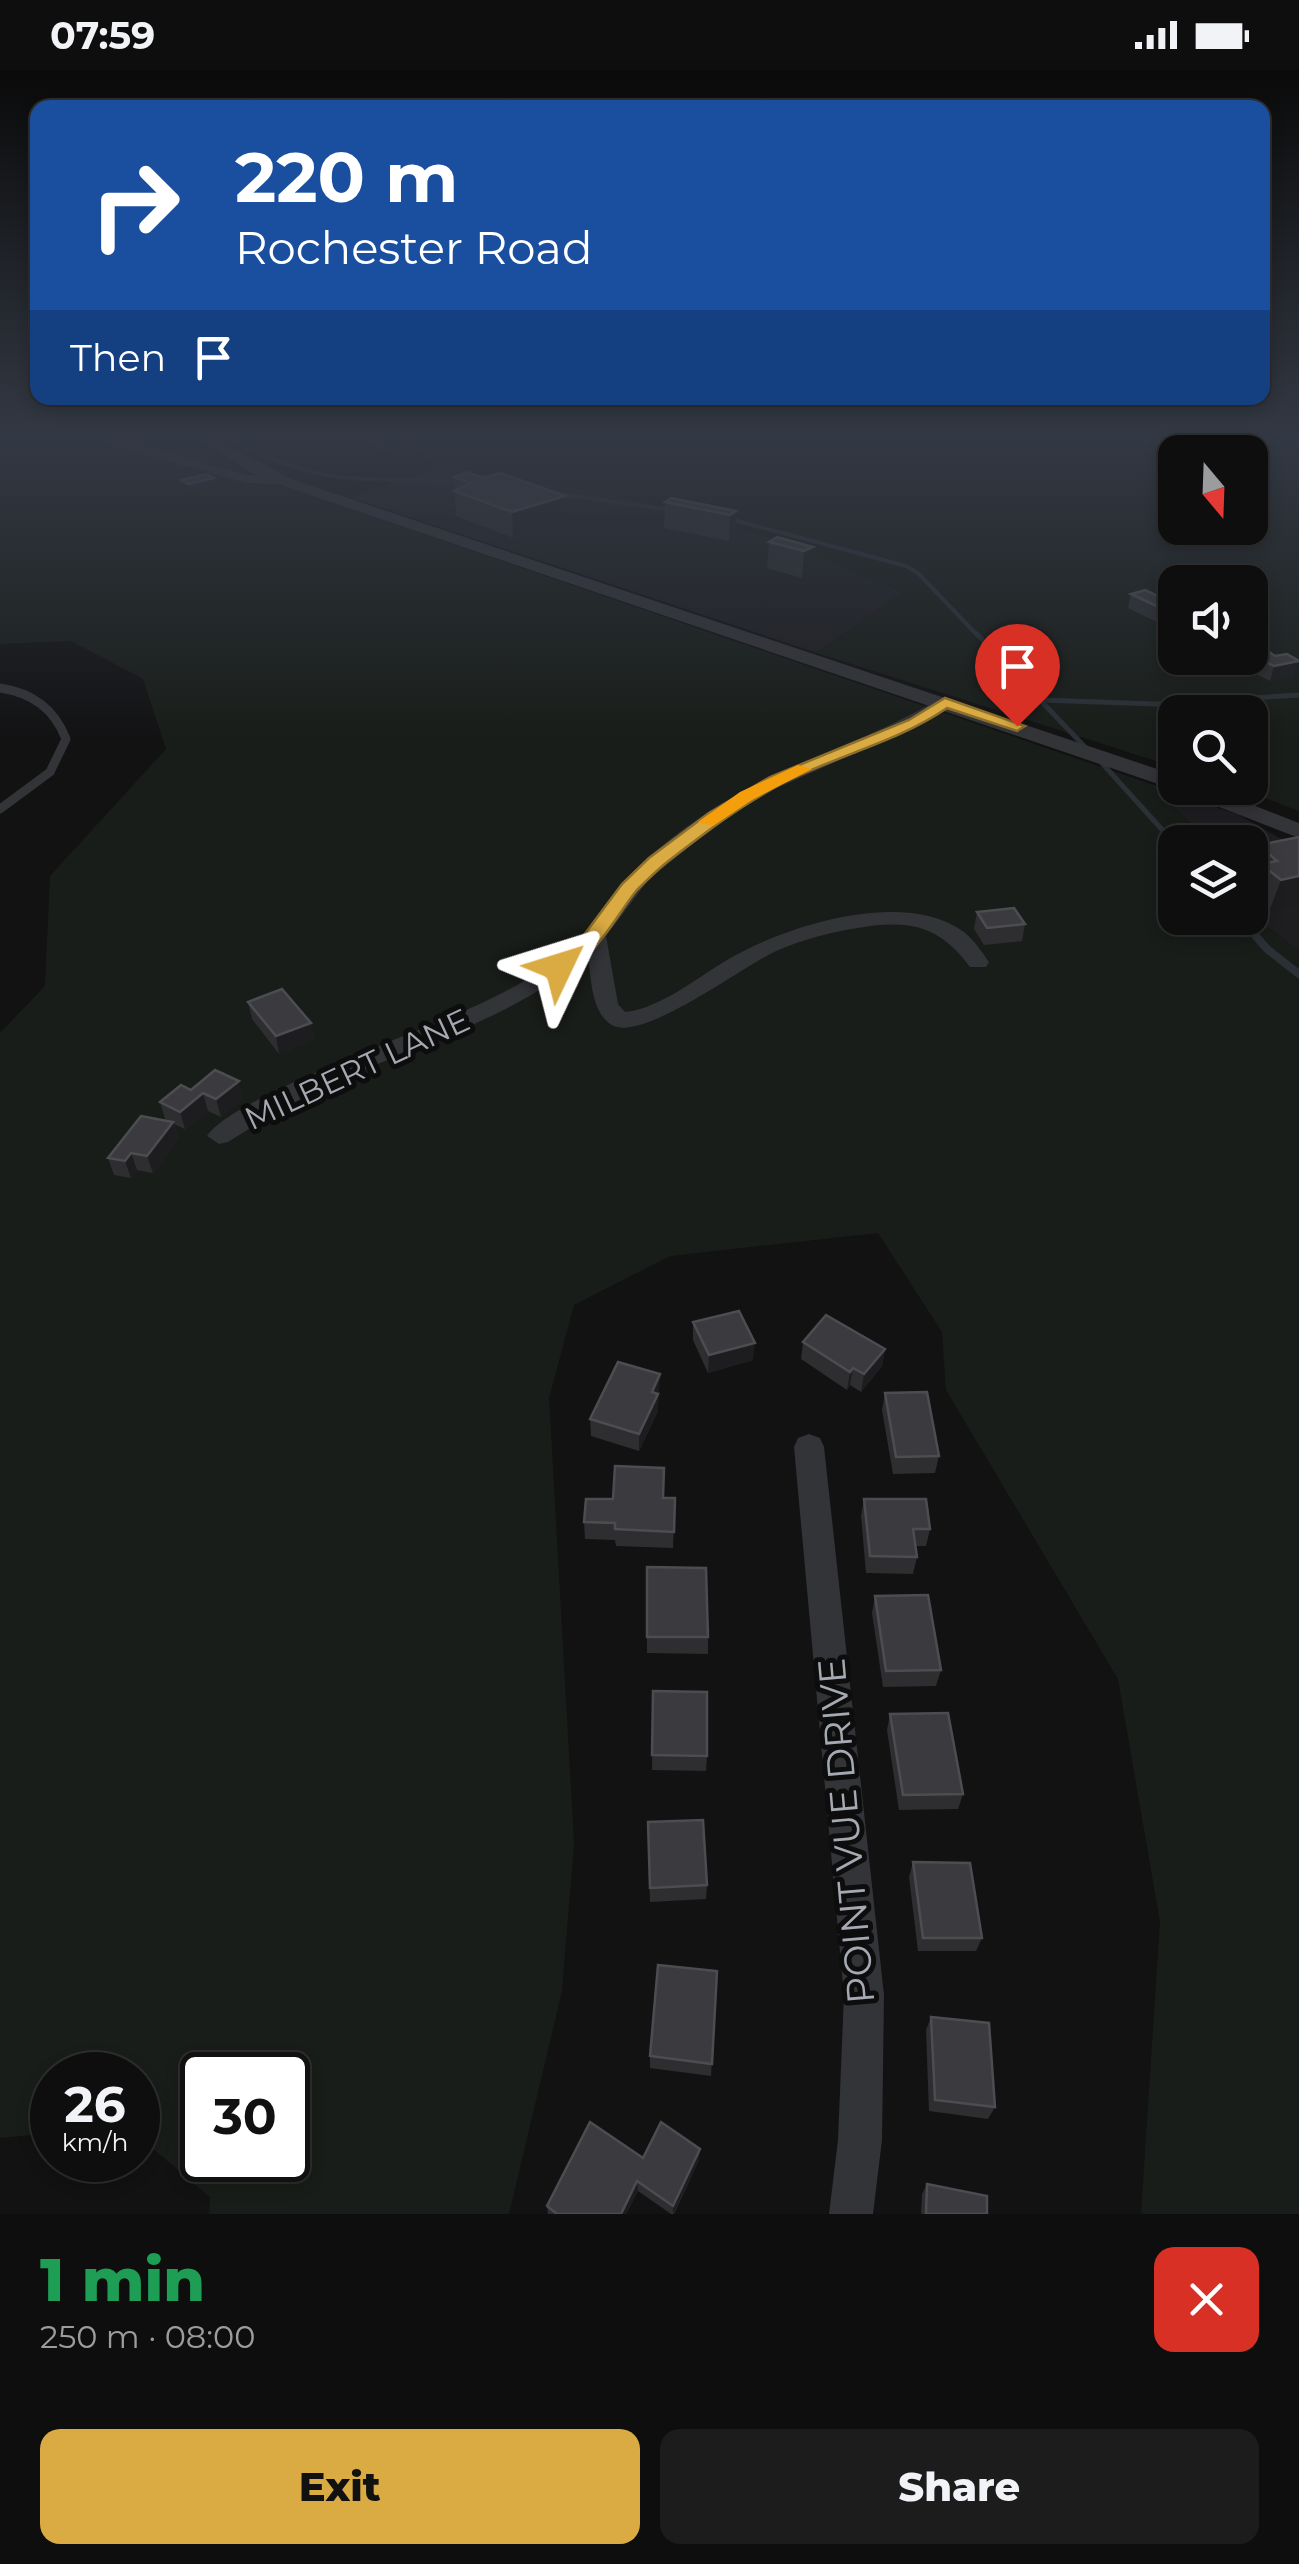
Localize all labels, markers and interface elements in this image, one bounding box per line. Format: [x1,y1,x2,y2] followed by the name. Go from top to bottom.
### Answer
[50,12,155,59] text: 07:59
[235,134,458,220] text: 220 m
[70,140,200,270] icon: right
[235,220,592,275] text: Rochester Road
[186,330,241,385] icon: arrive
[70,334,166,381] text: Then
[1158,435,1268,545] north arrow
[1158,435,1268,935] map controls
[1158,565,1268,675] button: sound
[975,624,1060,727] pin
[990,639,1045,694] icon: arrive
[1158,695,1268,805] button: search
[1158,825,1268,935] button: layers
[507,915,611,1019] position arrow
[238,1000,476,1138] street label: MILBERT LANE
[807,1656,885,2006] street label: POINT VUE DRIVE
[180,2052,310,2182] speed limit sign: 30
[64,2074,126,2135] text: 26
[62,2127,128,2157] text: km/h
[40,2243,205,2316] text: 1 min
[1154,2247,1259,2352] button: close
[40,2317,255,2356] text: 250 m · 08:00
[40,2429,640,2544] button: Exit
[660,2429,1259,2544] button: Share

